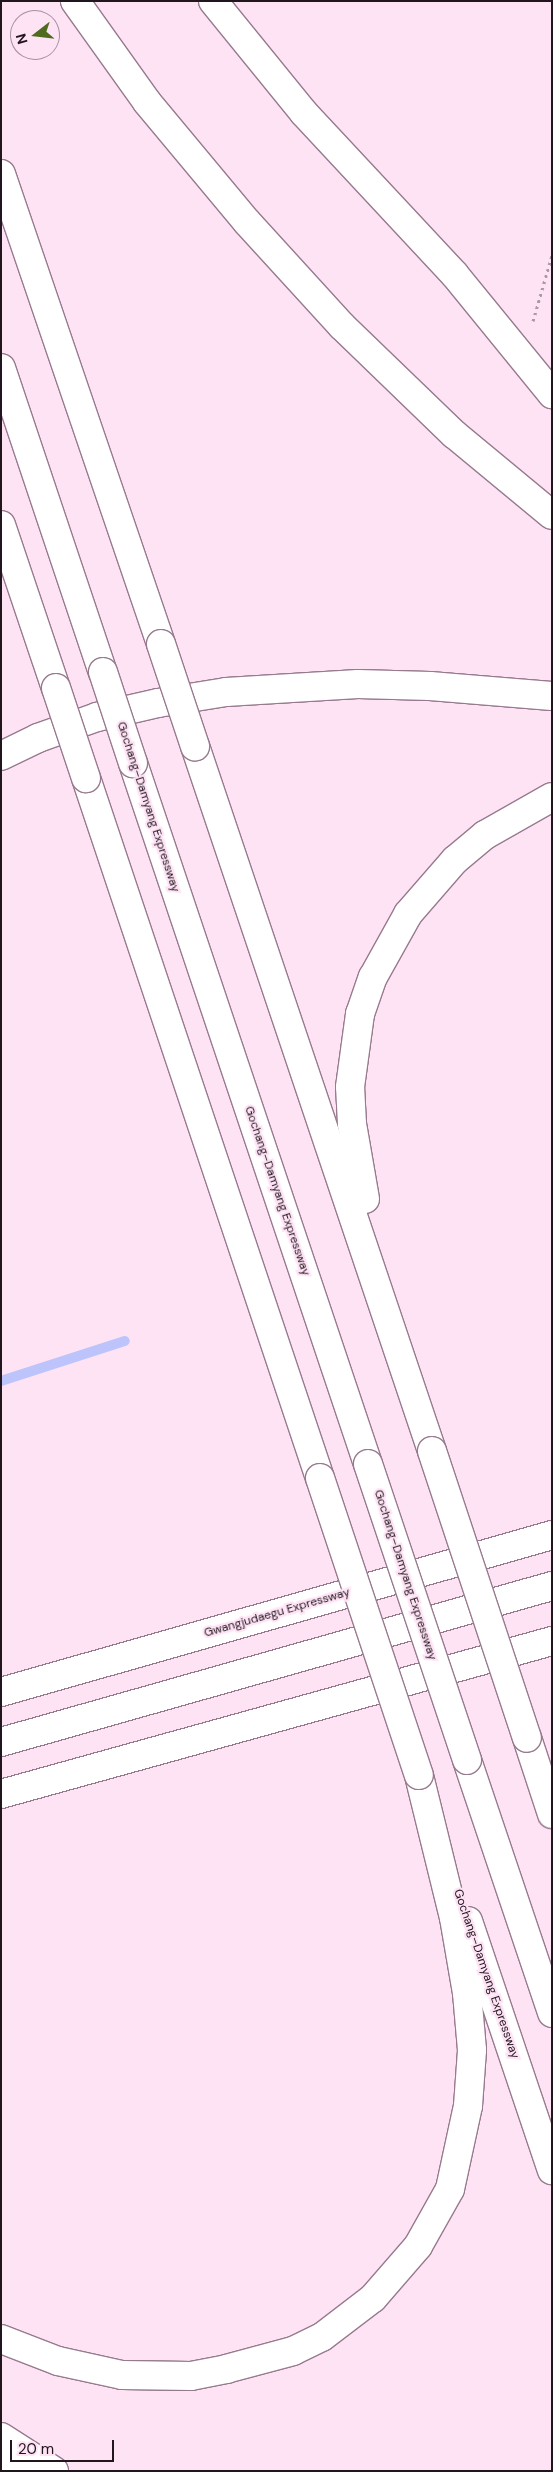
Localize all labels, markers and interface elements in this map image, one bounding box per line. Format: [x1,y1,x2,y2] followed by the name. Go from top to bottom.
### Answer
[10,10,60,60] north arrow
[11,31,32,46] text: N
[114,720,182,894] street label: Gochang–Damyang Expressway
[241,1104,313,1278] street label: Gochang–Damyang Expressway
[371,1488,439,1662] street label: Gochang–Damyang Expressway
[203,1585,351,1641] street label: Gwangjudaegu Expressway
[450,1887,522,2061] street label: Gochang–Damyang Expressway
[12,2430,116,2462] scale bar
[18,2439,54,2459] text: 20 m

